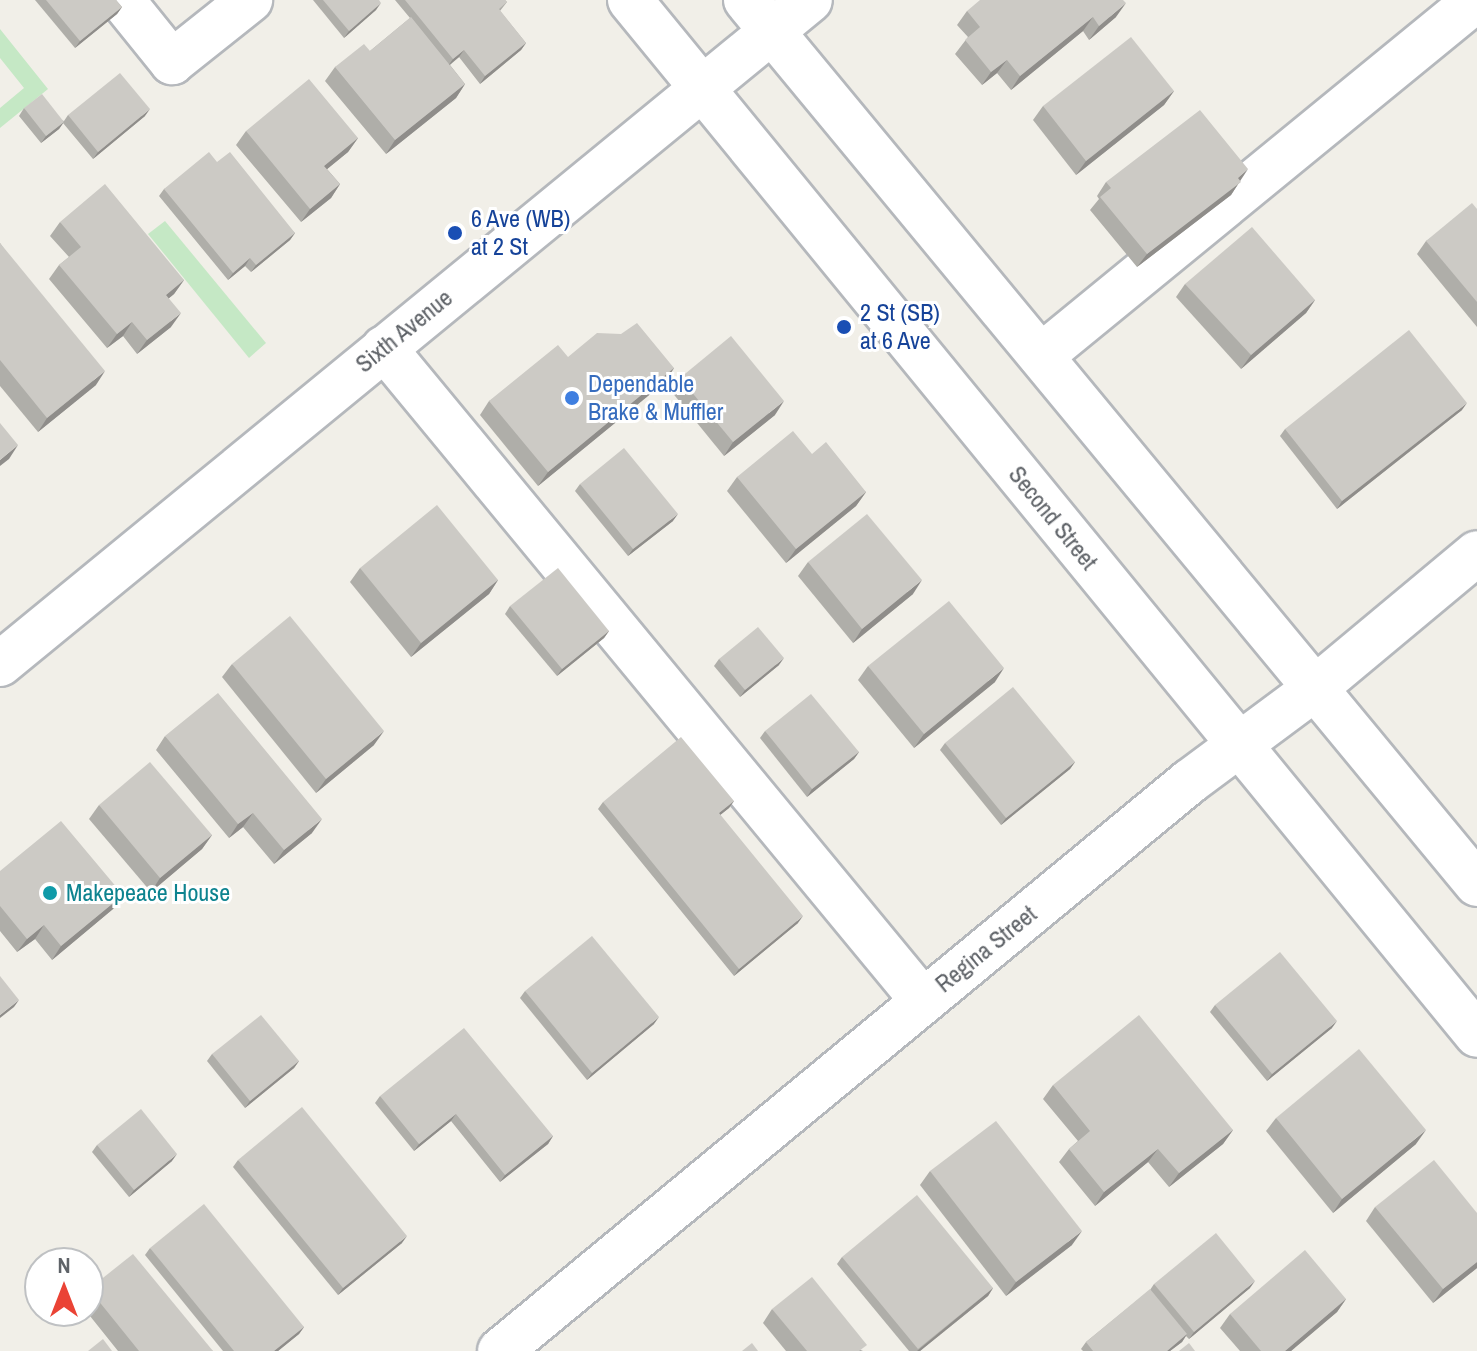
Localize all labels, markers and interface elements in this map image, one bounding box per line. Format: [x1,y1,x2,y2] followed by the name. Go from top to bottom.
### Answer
[471,205,571,261] place label: 6 Ave (WB) at 2 St
[446,224,464,242] marker: 6 Ave (WB) at 2 St
[350,283,458,379] street label: Sixth Avenue
[860,299,940,355] place label: 2 St (SB) at 6 Ave
[835,318,853,336] marker: 2 St (SB) at 6 Ave
[588,370,723,426] place label: Dependable Brake & Muffler
[563,389,581,407] marker: Dependable Brake & Muffler
[1003,460,1103,576] street label: Second Street
[66,879,230,907] place label: Makepeace House
[41,884,59,902] marker: Makepeace House
[930,900,1042,998] street label: Regina Street
[24,1247,104,1327] north arrow
[57,1250,71,1280] text: N

